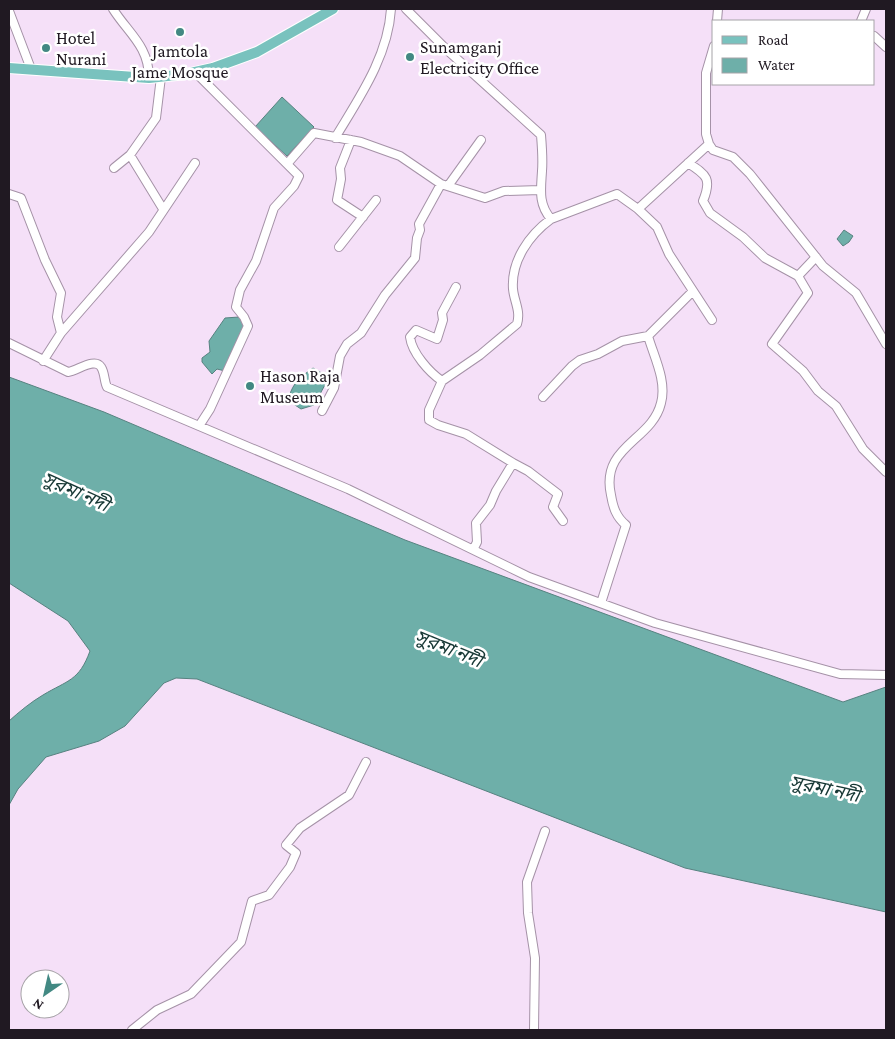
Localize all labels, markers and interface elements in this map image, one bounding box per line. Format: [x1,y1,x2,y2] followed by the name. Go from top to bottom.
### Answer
[712,20,875,85] legend
[174,26,186,38] marker: Jamtola Jame Mosque
[56,28,106,69] place label: Hotel Nurani
[758,32,789,48] text: Road
[420,37,539,78] place label: Sunamganj Electricity Office
[129,41,229,82] place label: Jamtola Jame Mosque
[40,42,52,54] marker: Hotel Nurani
[404,51,416,63] marker: Sunamganj Electricity Office
[758,57,795,73] text: Water
[260,366,340,407] place label: Hason Raja Museum
[244,380,256,392] marker: Hason Raja Museum
[39,467,116,518] water label: সুরমা নদী
[412,625,489,674] water label: সুরমা নদী
[788,770,866,808] water label: সুরমা নদী
[20,969,70,1019] north arrow
[29,995,46,1014] text: N

